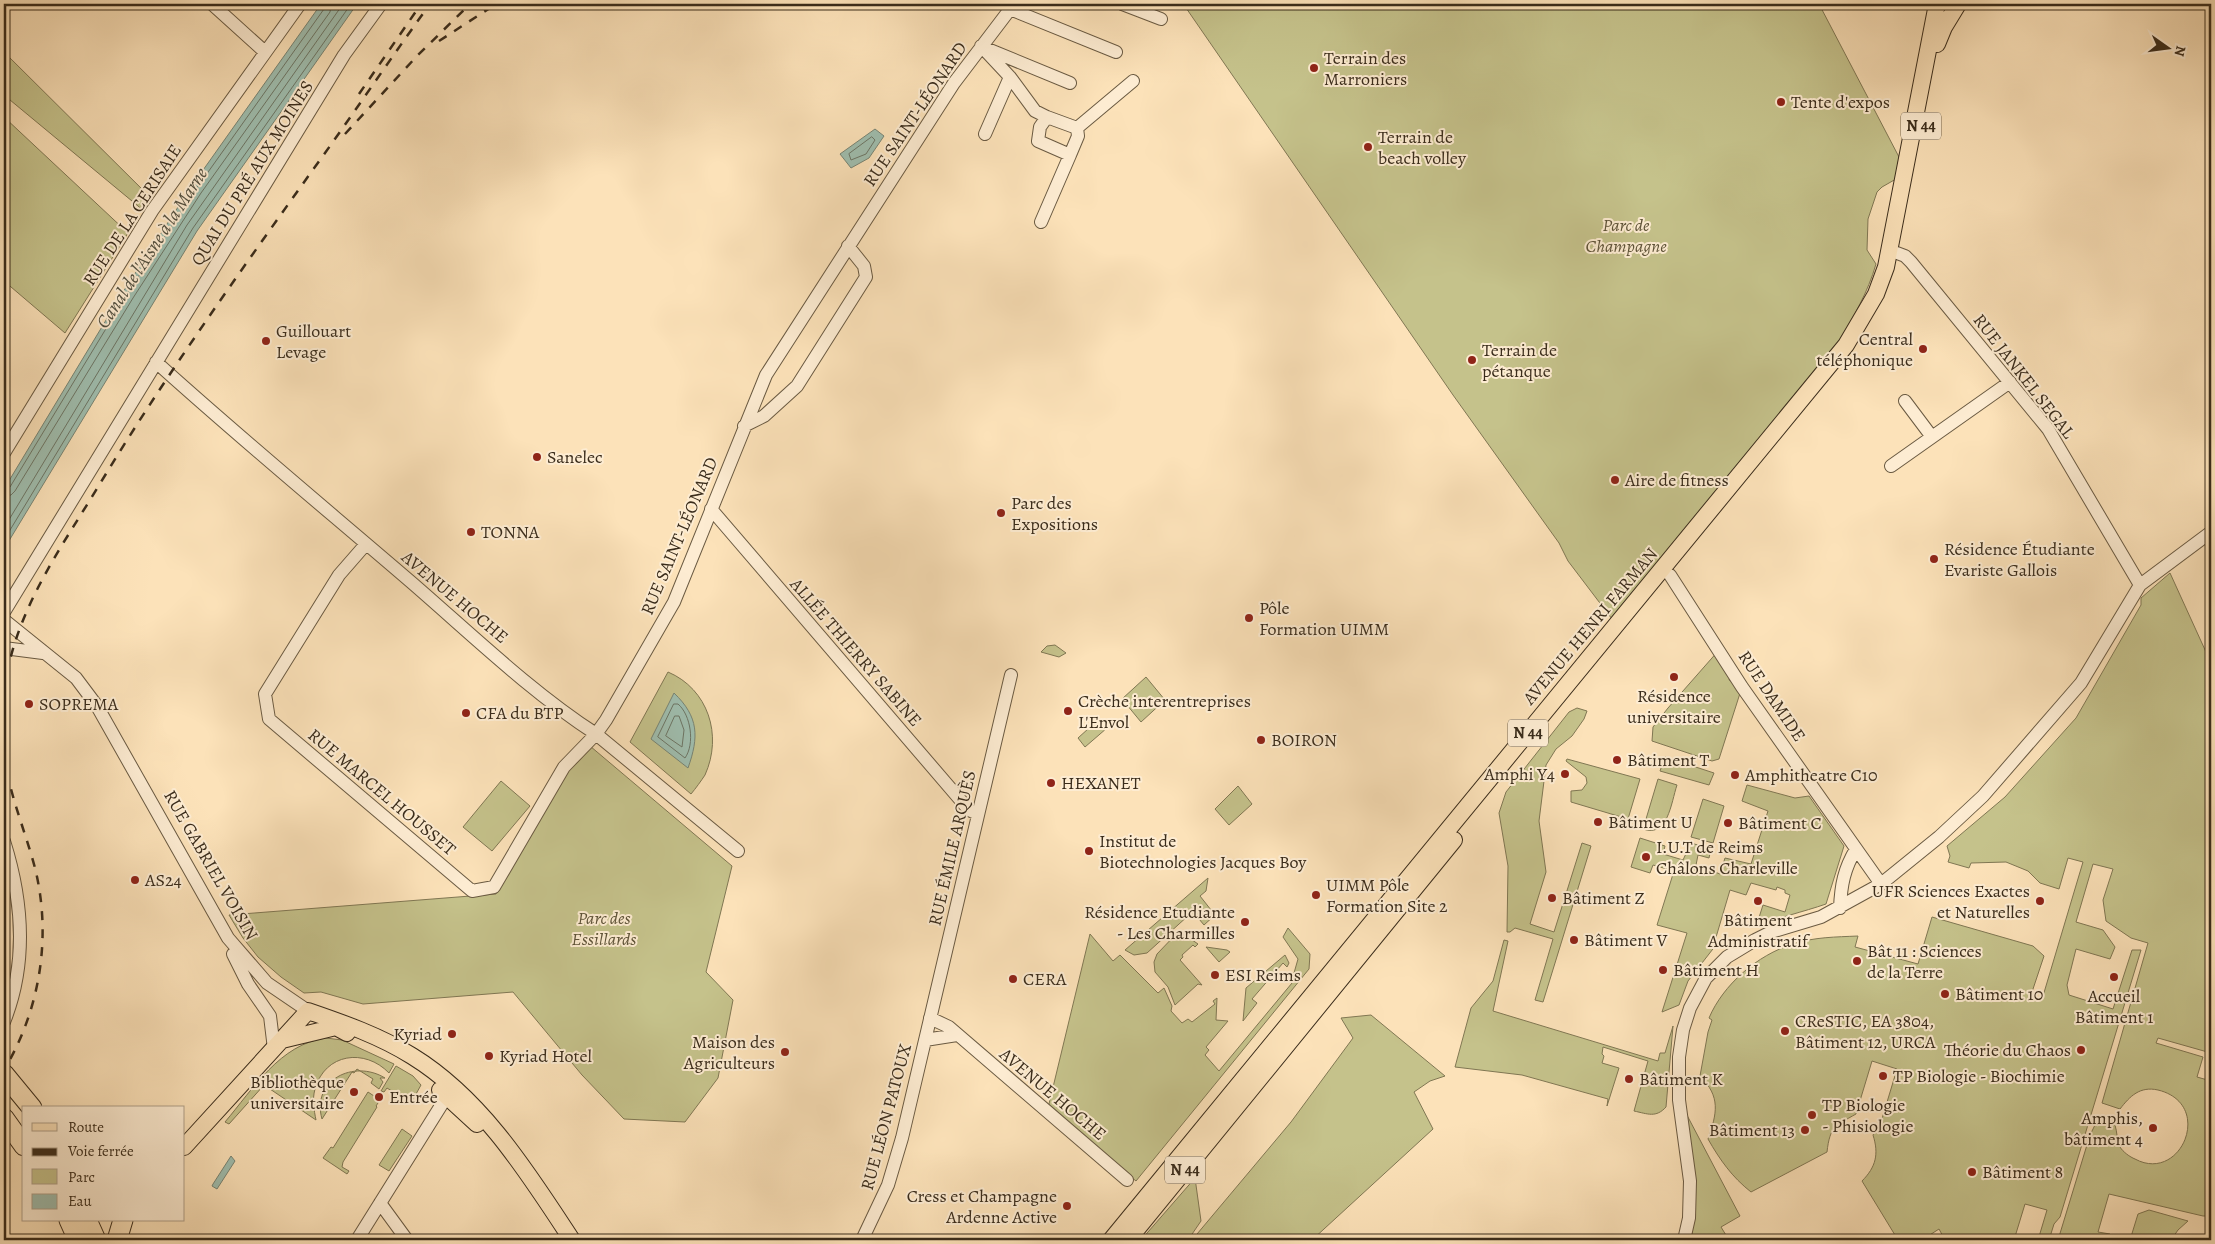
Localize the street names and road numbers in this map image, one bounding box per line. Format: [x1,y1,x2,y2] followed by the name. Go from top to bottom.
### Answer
[858,37,972,191] street label: RUE SAINT-LÉONARD
[185,76,319,270] street label: QUAI DU PRÉ AUX MOINES
[1901,112,1941,140] road number: N 44
[77,140,187,290] street label: RUE DE LA CERISAIE
[1968,309,2081,444] street label: RUE JANKEL SEGAL
[635,453,723,619] street label: RUE SAINT-LÉONARD
[1516,542,1663,710] street label: AVENUE HENRI FARMAN
[396,545,513,649] street label: AVENUE HOCHE
[784,572,927,731] street label: ALLÉE THIERRY SABINE
[1733,646,1811,746] street label: RUE DAMIDE
[1508,720,1548,746] road number: N 44
[303,723,461,861] street label: RUE MARCEL HOUSSET
[922,768,982,928] street label: RUE ÉMILE ARQUÈS
[158,786,264,944] street label: RUE GABRIEL VOISIN
[855,1041,917,1193] street label: RUE LÉON PATOUX
[994,1042,1111,1146] street label: AVENUE HOCHE
[1165,1156,1205,1184] road number: N 44

